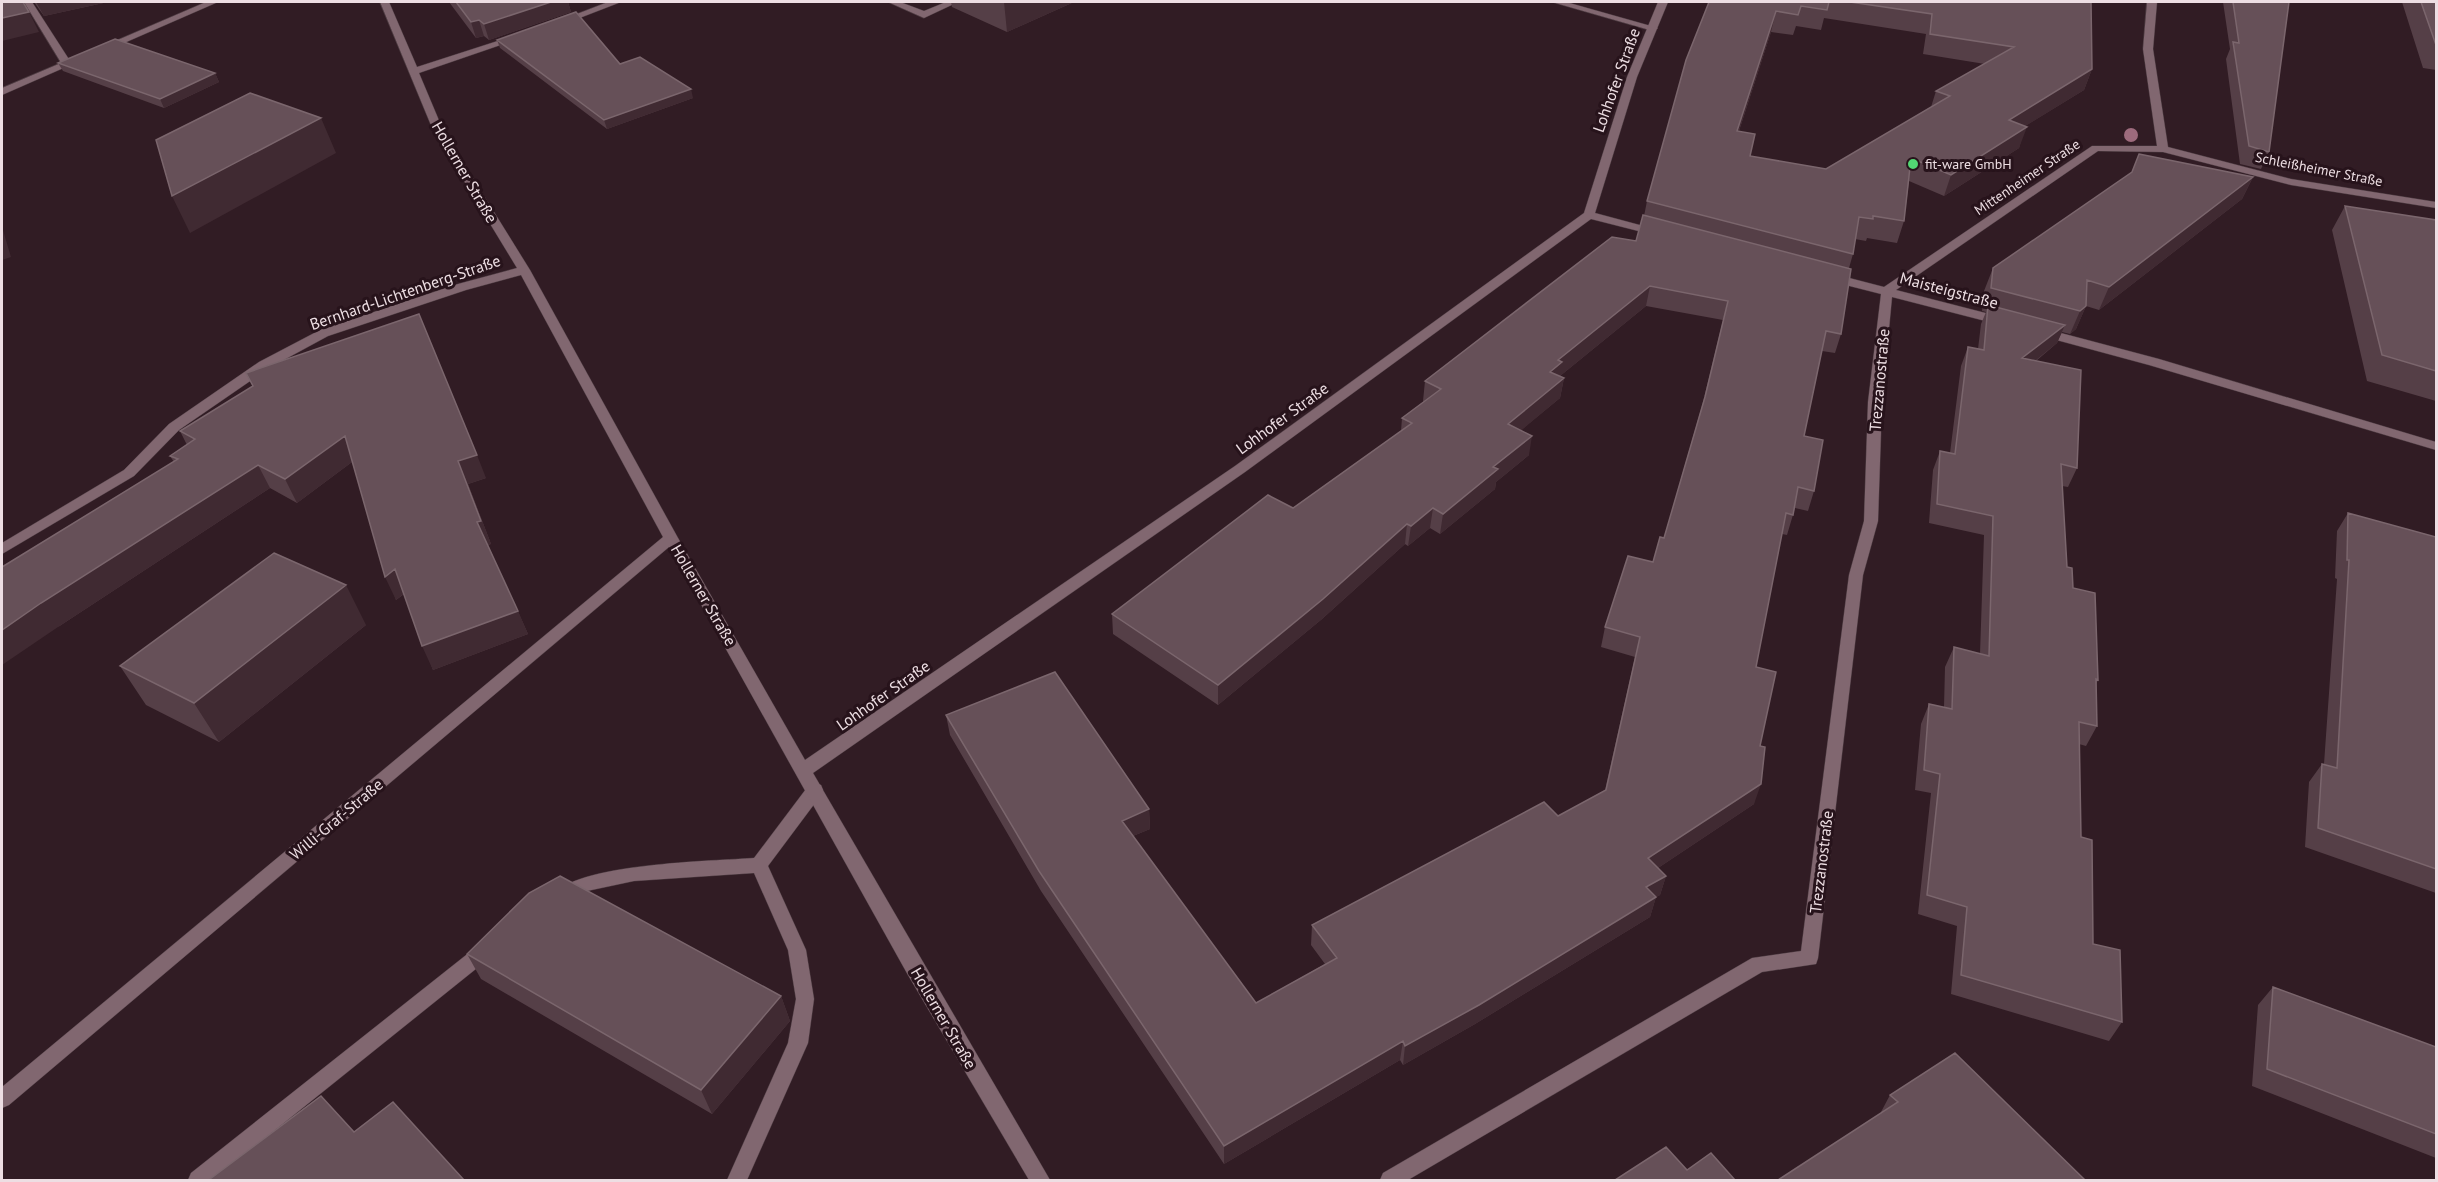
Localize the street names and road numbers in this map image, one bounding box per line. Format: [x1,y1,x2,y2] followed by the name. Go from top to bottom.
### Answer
[1588,25,1644,135] street label: Lohhofer Straße
[428,118,502,226] street label: Hollerner Straße
[1971,135,2083,219] street label: Mittenheimer Straße
[2254,148,2384,190] street label: Schleißheimer Straße
[307,250,503,334] street label: Bernhard-Lichtenberg-Straße
[1898,267,2000,313] street label: Maisteigstraße
[1865,328,1893,432] street label: Trezzanostraße
[1232,378,1332,458] street label: Lohhofer Straße
[667,541,741,649] street label: Hollerner Straße
[832,655,934,735] street label: Lohhofer Straße
[285,774,387,864] street label: Willi-Graf-Straße
[1805,810,1837,914] street label: Trezzanostraße
[907,964,981,1072] street label: Hollerner Straße

